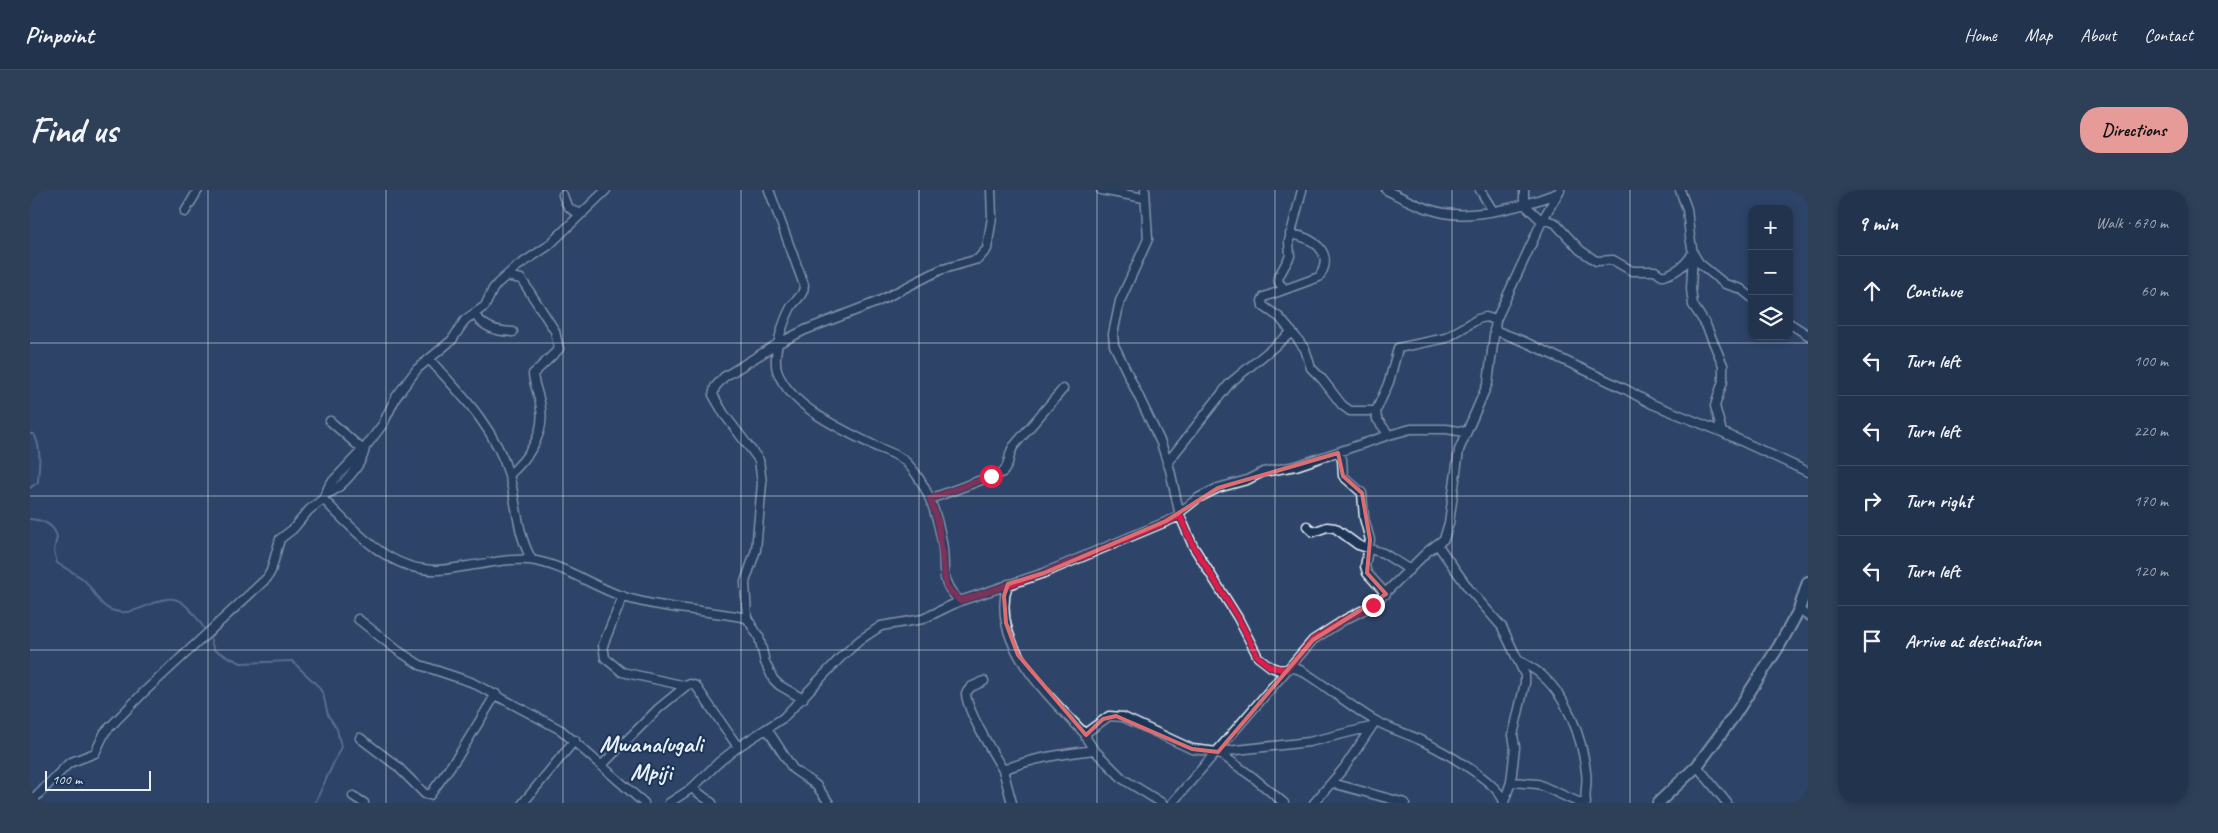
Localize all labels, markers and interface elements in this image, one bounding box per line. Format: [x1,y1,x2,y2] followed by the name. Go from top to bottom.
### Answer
[25,20,94,50] text: Pinpoint
[1964,24,1997,46] text: Home
[2025,24,2052,46] text: Map
[2080,24,2116,46] text: About
[2144,24,2193,46] text: Contact
[2080,107,2188,153] button: Directions
[30,108,117,153] text: Find us
[1748,205,1793,340] map controls
[1748,205,1793,250] button: +
[1858,210,1898,236] text: 9 min
[2096,213,2168,233] text: Walk · 670 m
[1748,250,1793,295] button: −
[1858,277,1886,305] icon: ahead
[1905,279,1962,303] text: Continue
[2141,281,2168,301] text: 60 m
[1748,295,1793,340] button: layers
[1858,347,1886,375] icon: left
[1905,349,1960,373] text: Turn left
[2134,351,2168,371] text: 100 m
[1858,417,1886,445] icon: left
[1905,419,1960,443] text: Turn left
[2134,421,2168,441] text: 220 m
[980,465,1003,488] route start
[1858,487,1886,515] icon: right
[1905,489,1972,513] text: Turn right
[2134,491,2168,511] text: 170 m
[1858,557,1886,585] icon: left
[1905,559,1960,583] text: Turn left
[2134,561,2168,581] text: 120 m
[1362,594,1385,617] route end
[1858,627,1886,655] icon: arrive
[1905,629,2041,653] text: Arrive at destination
[599,729,706,787] district label: Mwanalugali Mpiji
[45,768,151,791] scale bar
[52,771,82,788] text: 100 m

